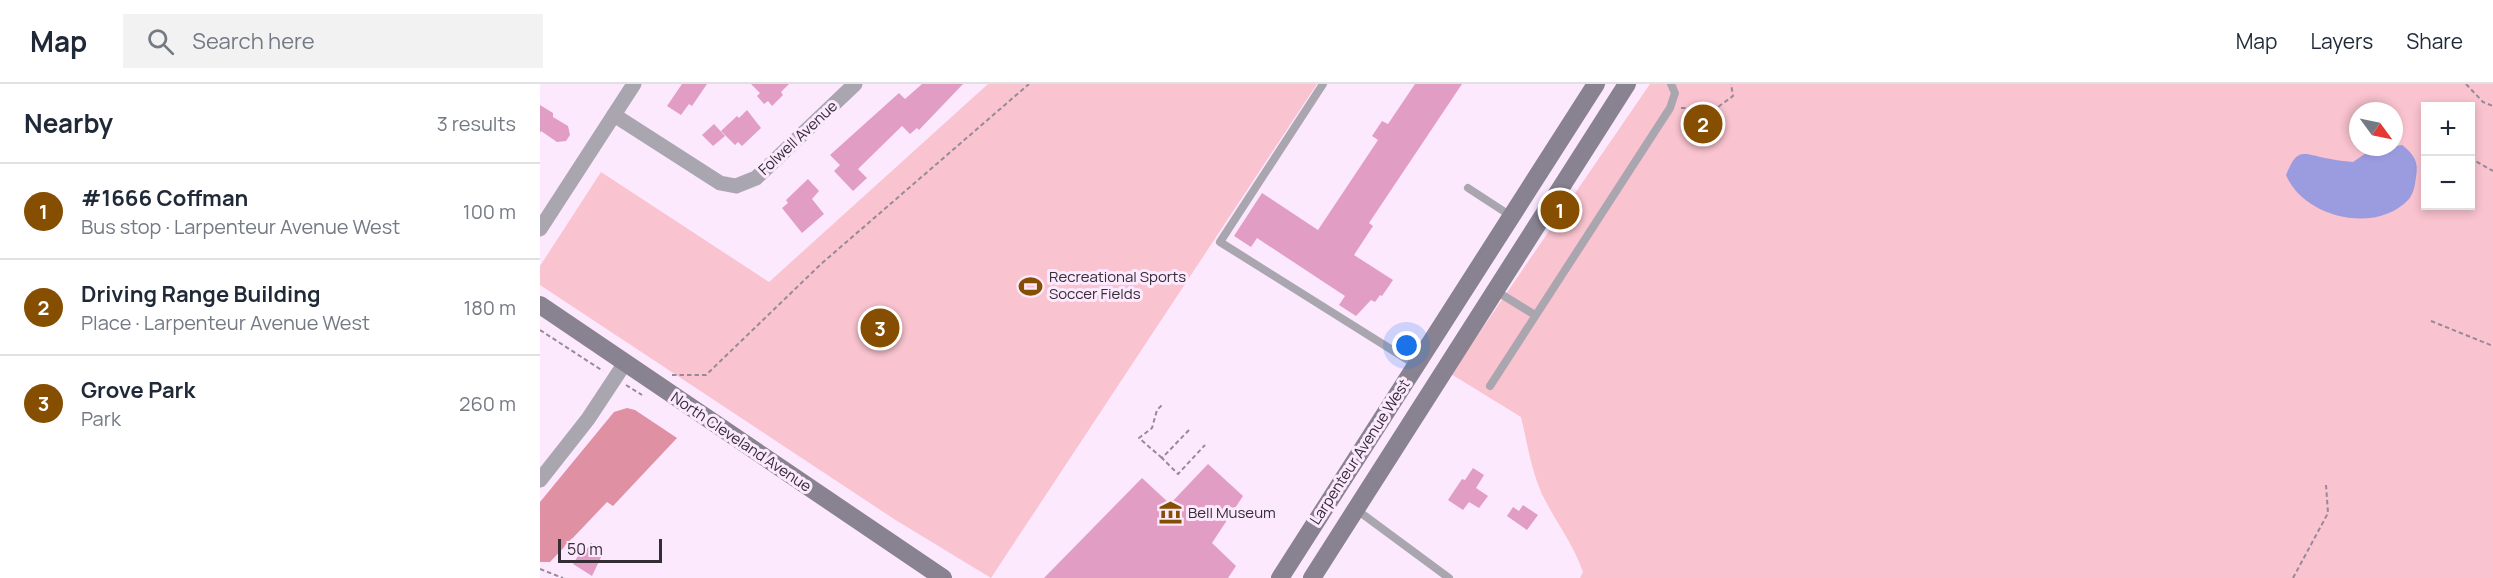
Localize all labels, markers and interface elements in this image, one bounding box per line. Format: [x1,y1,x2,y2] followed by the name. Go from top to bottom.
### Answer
[123,14,543,68] search box
[30,22,87,60] text: Map
[144,25,177,58] icon: search
[192,26,315,56] text: Search here
[2236,27,2277,55] text: Map
[2310,27,2373,55] text: Layers
[2406,27,2463,55] text: Share
[754,95,842,180] street label: Folwell Avenue
[1684,102,1722,147] pin: 2
[2349,102,2403,156] north arrow
[2421,102,2475,210] map controls
[2421,102,2475,156] button: +
[24,105,113,141] text: Nearby
[437,110,516,137] text: 3 results
[2421,156,2475,210] button: −
[81,183,248,213] text: #1666 Coffman
[1540,188,1580,232] pin: 1
[39,198,48,225] text: 1
[463,198,516,225] text: 100 m
[81,213,400,240] text: Bus stop · Larpenteur Avenue West
[1049,266,1186,304] place label: Recreational Sports Soccer Fields
[1018,273,1044,299] sports icon: Recreational Sports Soccer Fields
[81,279,321,309] text: Driving Range Building
[38,294,49,321] text: 2
[463,294,516,321] text: 180 m
[860,306,900,350] pin: 3
[81,309,370,336] text: Place · Larpenteur Avenue West
[1392,331,1421,360] your location
[81,375,195,405] text: Grove Park
[1305,375,1415,529] street label: Larpenteur Avenue West
[667,387,816,497] street label: North Cleveland Avenue
[38,390,49,417] text: 3
[459,390,516,417] text: 260 m
[81,405,121,432] text: Park
[1157,500,1183,526] museum icon: Bell Museum
[1188,502,1276,523] place label: Bell Museum
[558,536,662,564] scale bar
[567,538,603,560] text: 50 m

